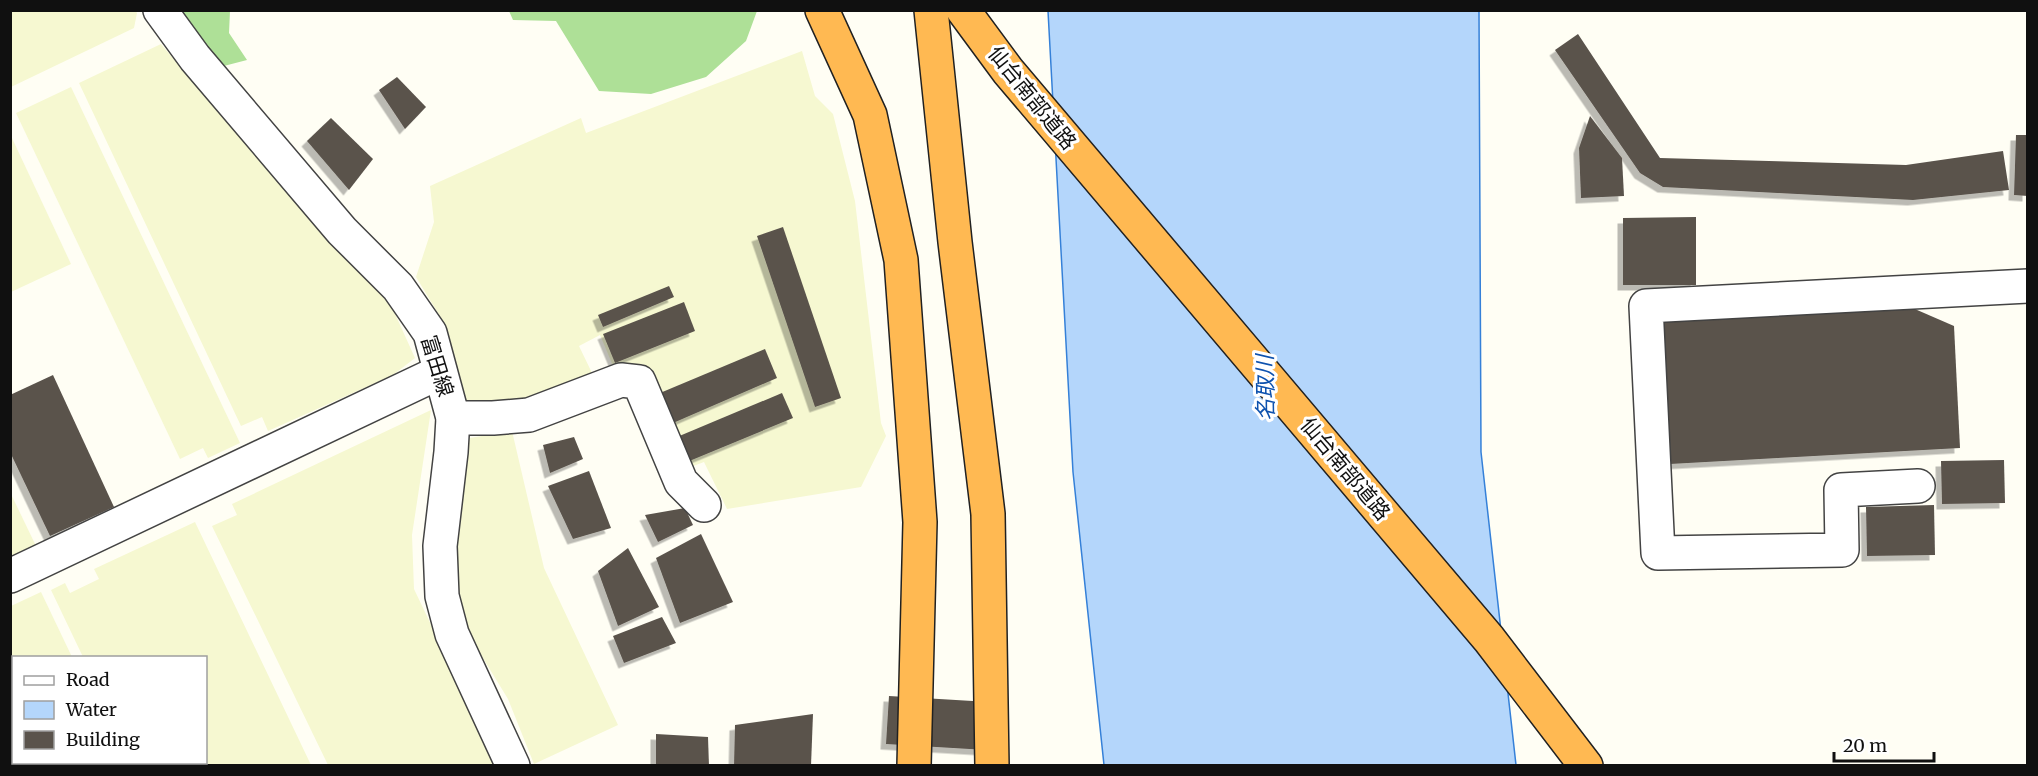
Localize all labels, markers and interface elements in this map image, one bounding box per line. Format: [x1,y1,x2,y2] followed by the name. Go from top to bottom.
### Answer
[982,40,1083,155] street label: 仙台南部道路
[415,332,460,400] street label: 富田線
[1250,353,1280,421] water label: 名取川
[1295,412,1396,526] street label: 仙台南部道路
[12,656,207,764] legend
[66,668,110,691] text: Road
[65,698,117,721] text: Water
[1834,725,1934,763] scale bar
[66,728,140,751] text: Building
[1843,734,1887,757] text: 20 m

